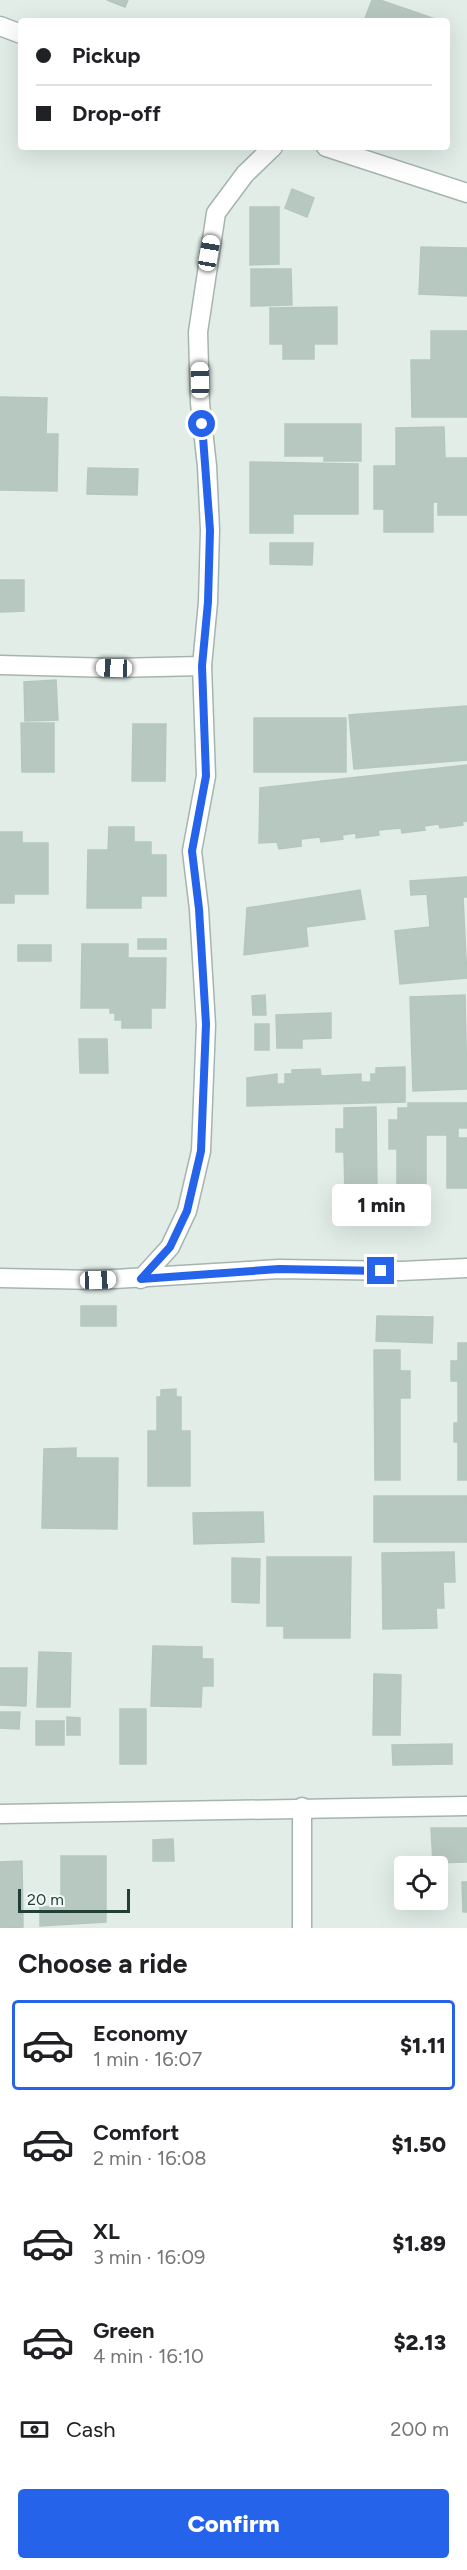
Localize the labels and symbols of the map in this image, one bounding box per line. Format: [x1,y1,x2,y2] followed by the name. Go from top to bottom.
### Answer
[197,234,221,272] car
[191,362,209,398] car
[188,410,215,437] route start
[96,658,132,678] car
[332,1184,430,1226] callout: 1 min
[367,1257,394,1284] route end
[80,1270,116,1290] car
[18,1886,130,1914] scale bar

